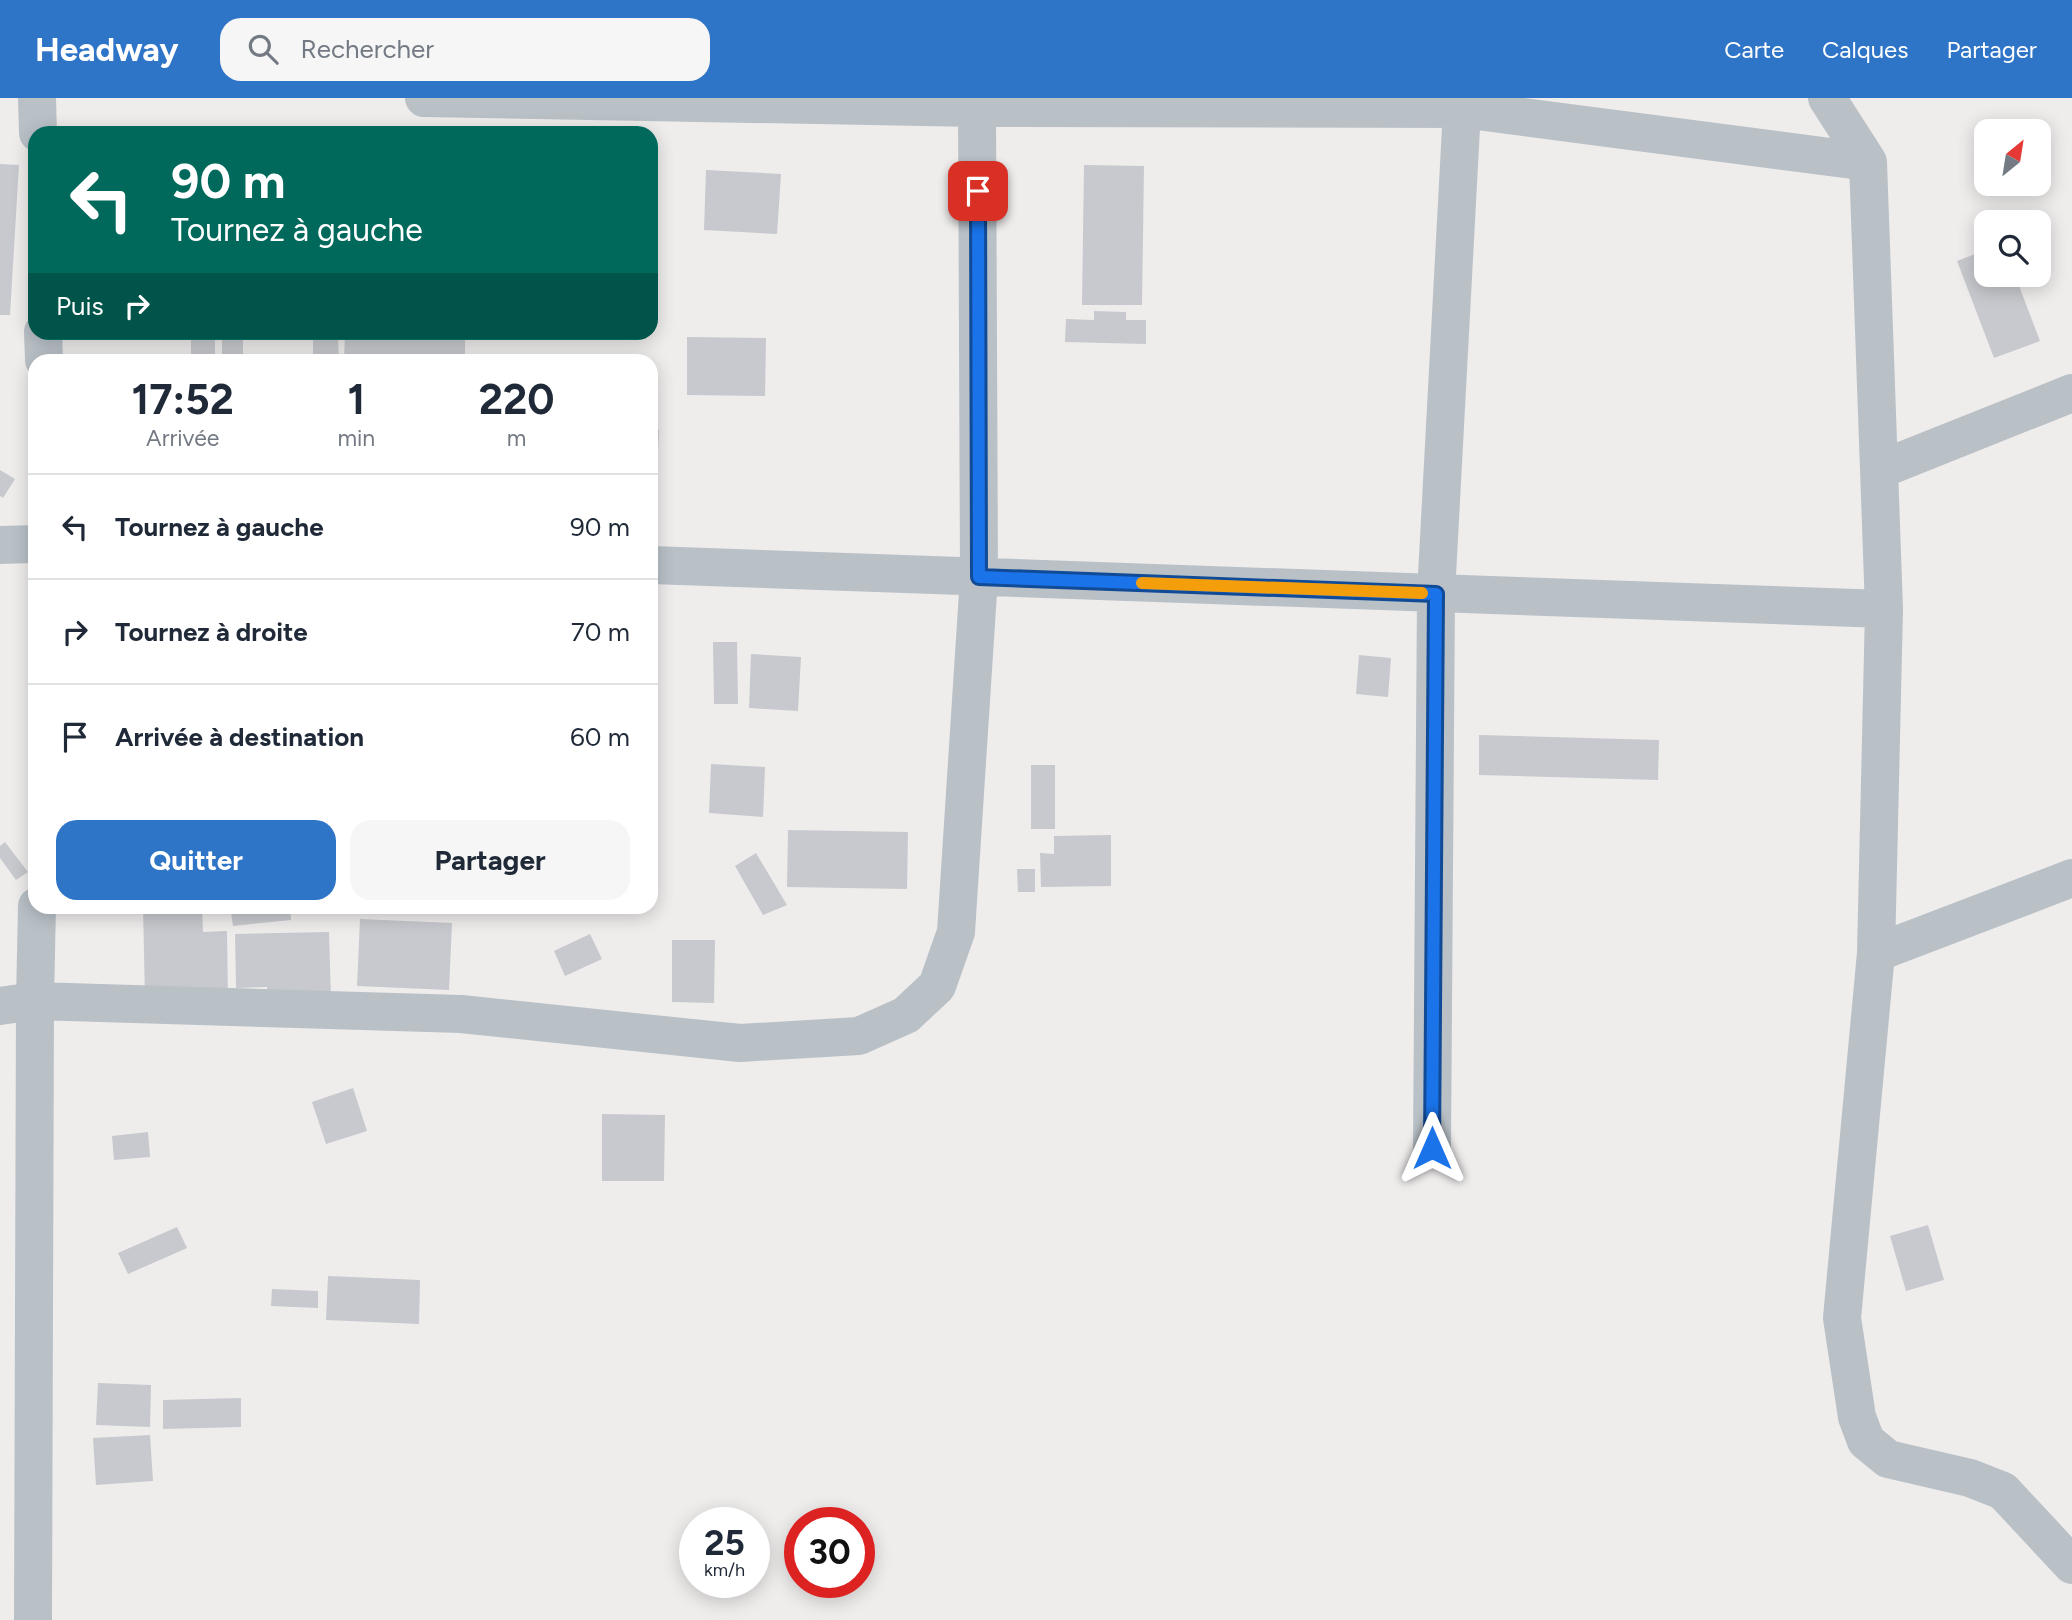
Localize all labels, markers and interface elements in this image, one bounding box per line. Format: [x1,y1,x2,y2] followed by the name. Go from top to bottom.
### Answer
[220,18,710,81] search box
[35,30,178,69] text: Headway
[244,30,282,68] icon: search
[300,33,434,65] text: Rechercher
[1724,35,1784,64] text: Carte
[1822,35,1908,64] text: Calques
[1946,35,2037,64] text: Partager
[1974,119,2051,196] north arrow
[1974,119,2051,287] map controls
[171,151,286,210] text: 90 m
[56,154,147,245] icon: left
[948,161,1008,221] pin
[959,172,997,210] icon: arrive
[1974,210,2051,287] button: search
[171,211,423,249] text: Tournez à gauche
[118,287,156,325] icon: right
[56,290,104,322] text: Puis
[131,374,234,425] text: 17:52
[347,374,365,425] text: 1
[479,374,555,425] text: 220
[146,424,219,452] text: Arrivée
[337,424,375,452] text: min
[507,424,526,452] text: m
[56,508,94,546] icon: left
[115,511,324,543] text: Tournez à gauche
[570,511,630,543] text: 90 m
[56,613,94,651] icon: right
[115,616,308,648] text: Tournez à droite
[571,616,630,648] text: 70 m
[56,718,94,756] icon: arrive
[115,721,364,753] text: Arrivée à destination
[570,721,630,753] text: 60 m
[56,820,336,900] button: Quitter
[350,820,630,900] button: Partager
[1395,1111,1469,1185] position arrow
[784,1507,875,1598] speed limit sign: 30
[704,1522,745,1564] text: 25
[704,1559,745,1581] text: km/h

